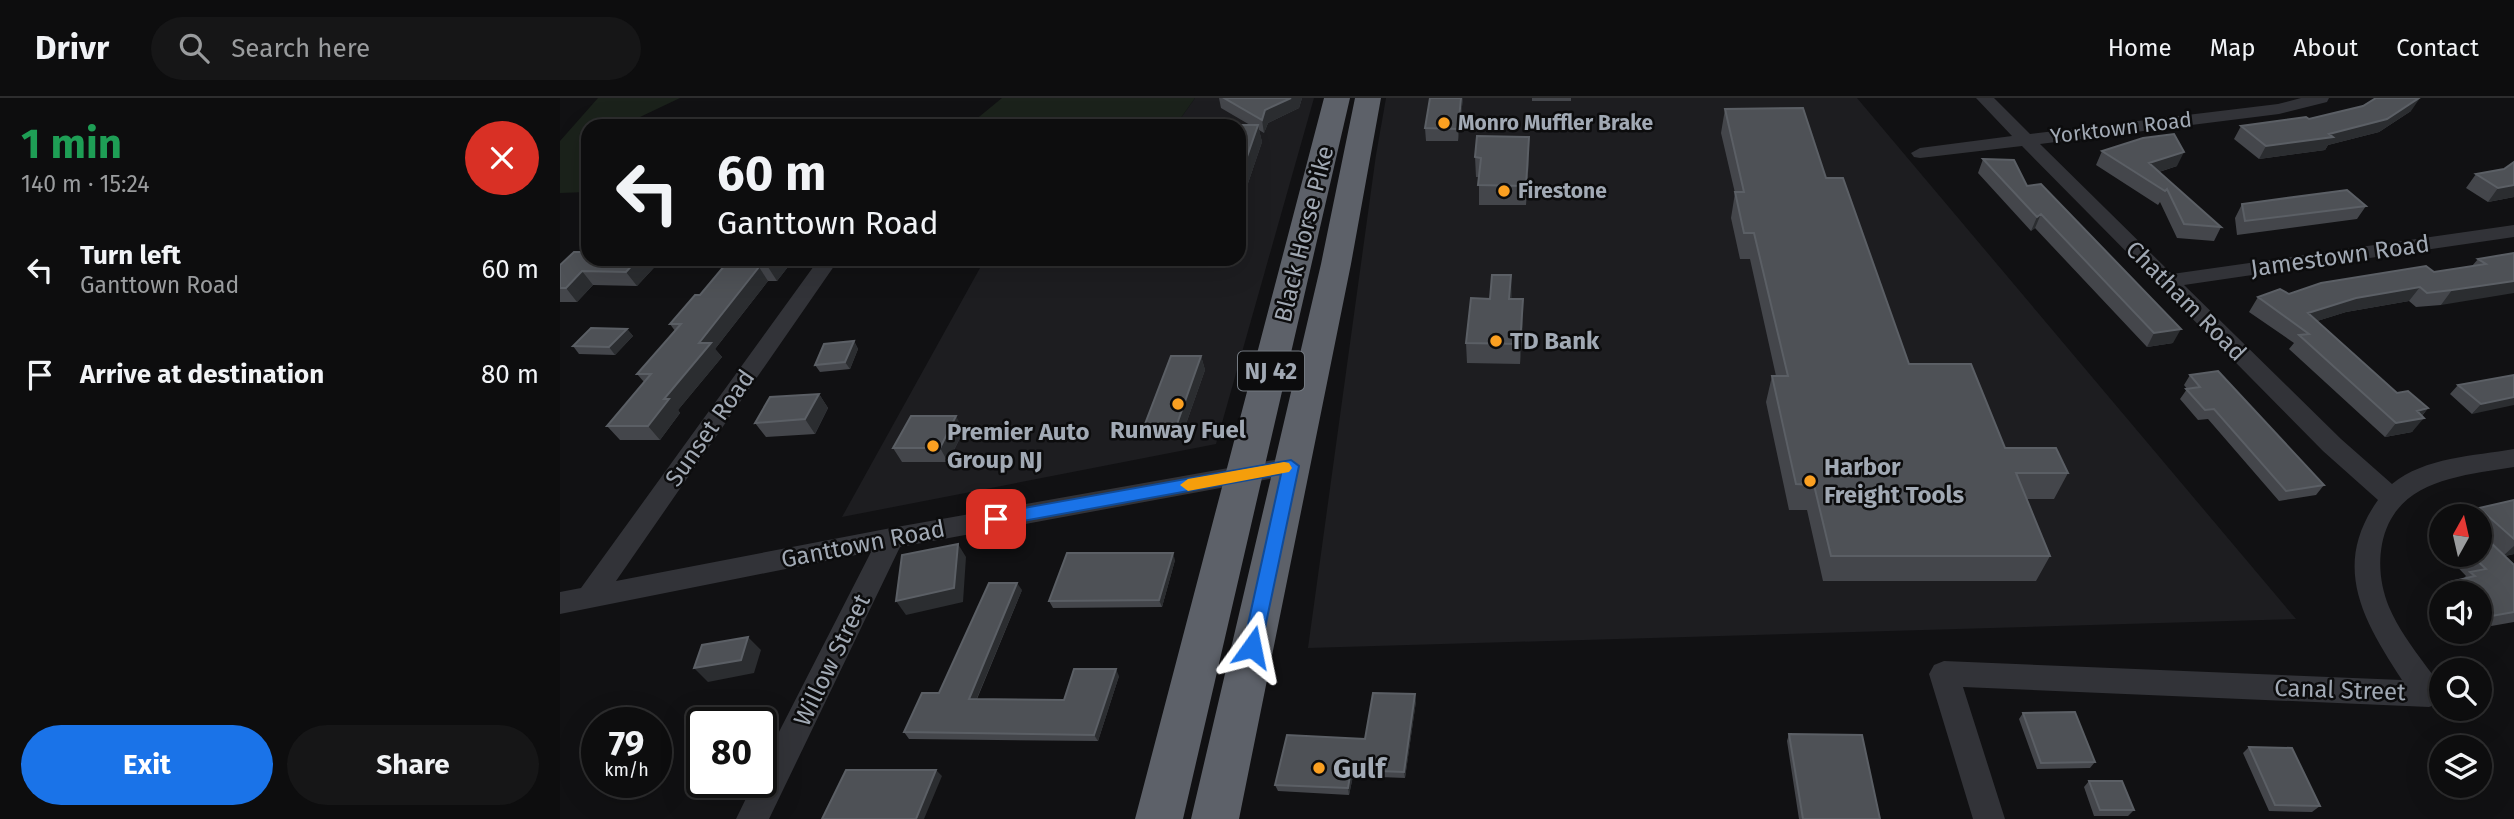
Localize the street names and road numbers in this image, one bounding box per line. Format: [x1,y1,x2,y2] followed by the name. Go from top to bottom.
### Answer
[2049,106,2193,150] street label: Yorktown Road
[1269,143,1339,325] street label: Black Horse Pike
[2249,230,2431,282] street label: Jamestown Road
[2120,235,2252,367] street label: Chatham Road
[1238,352,1304,390] road number: NJ 42
[660,364,760,492] street label: Sunset Road
[779,514,947,574] street label: Ganttown Road
[788,589,876,731] street label: Willow Street
[2274,674,2407,706] street label: Canal Street

